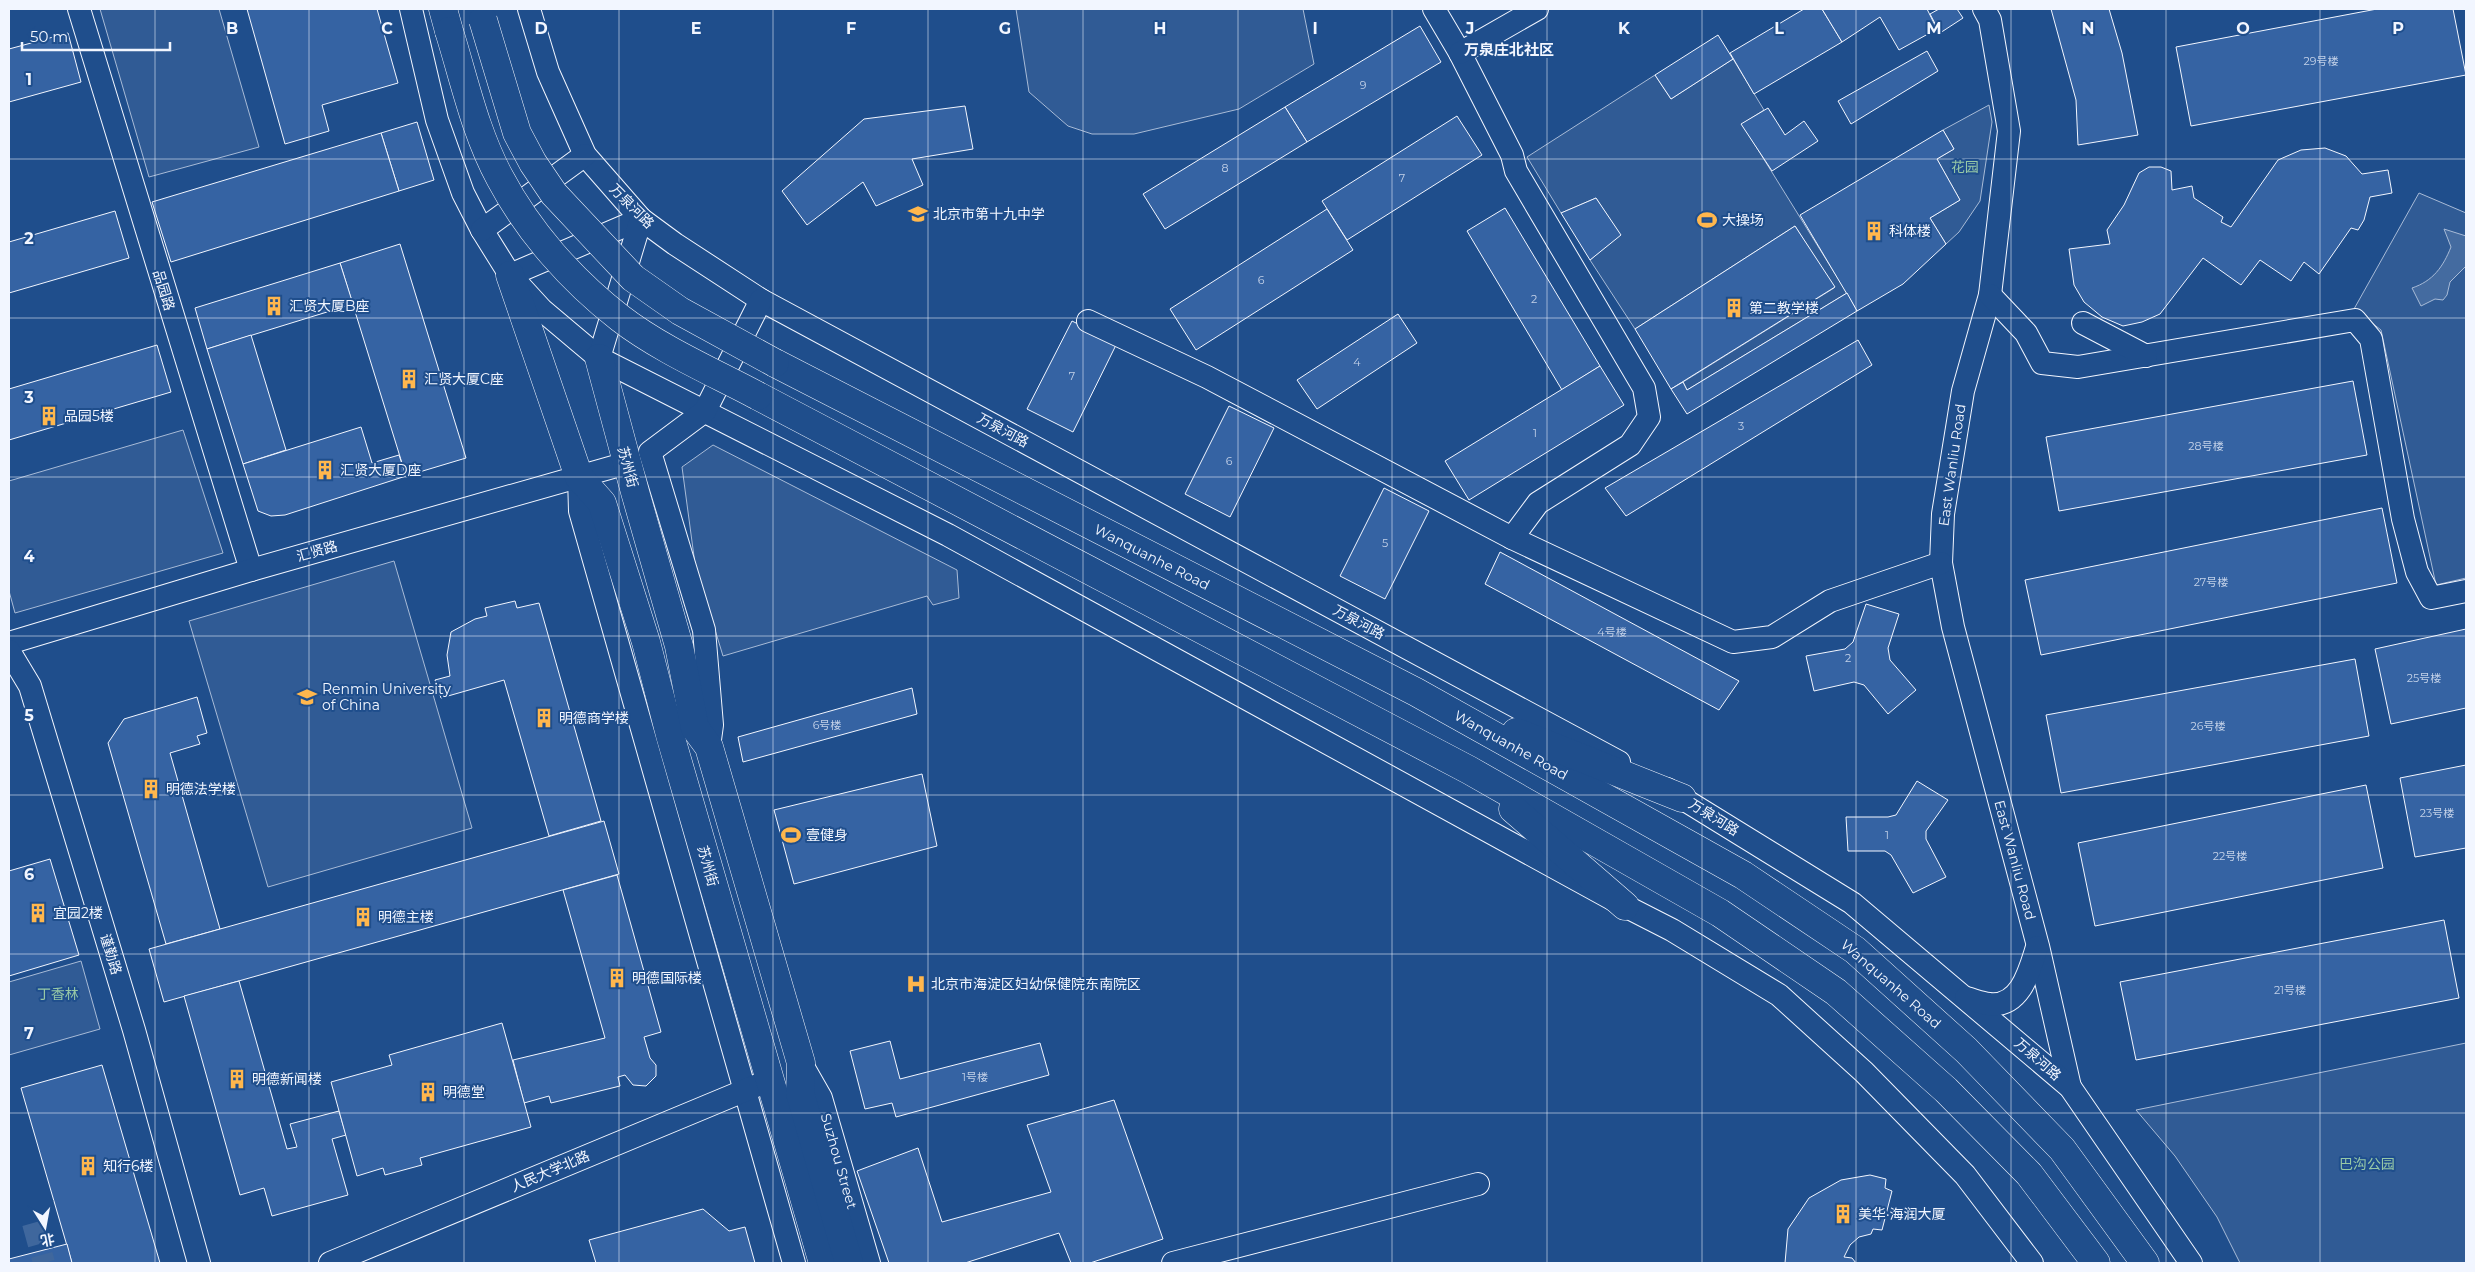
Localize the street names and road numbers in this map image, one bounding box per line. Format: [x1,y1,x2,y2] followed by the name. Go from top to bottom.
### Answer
[606,180,658,232] street label: 万泉河路
[149,267,179,313] street label: 品园路
[1934,403,1970,527] street label: East Wanliu Road
[974,409,1032,451] street label: 万泉河路
[614,444,642,490] street label: 苏州街
[1091,520,1213,594] street label: Wanquanhe Road
[294,537,340,565] street label: 汇贤路
[1330,601,1388,643] street label: 万泉河路
[1451,706,1571,784] street label: Wanquanhe Road
[1685,795,1743,839] street label: 万泉河路
[1990,798,2040,922] street label: East Wanliu Road
[694,843,722,889] street label: 苏州街
[96,931,126,977] street label: 谨勤路
[1837,935,1945,1033] street label: Wanquanhe Road
[2011,1034,2065,1084] street label: 万泉河路
[817,1111,861,1211] street label: Suzhou Street
[508,1146,592,1196] street label: 人民大学北路

